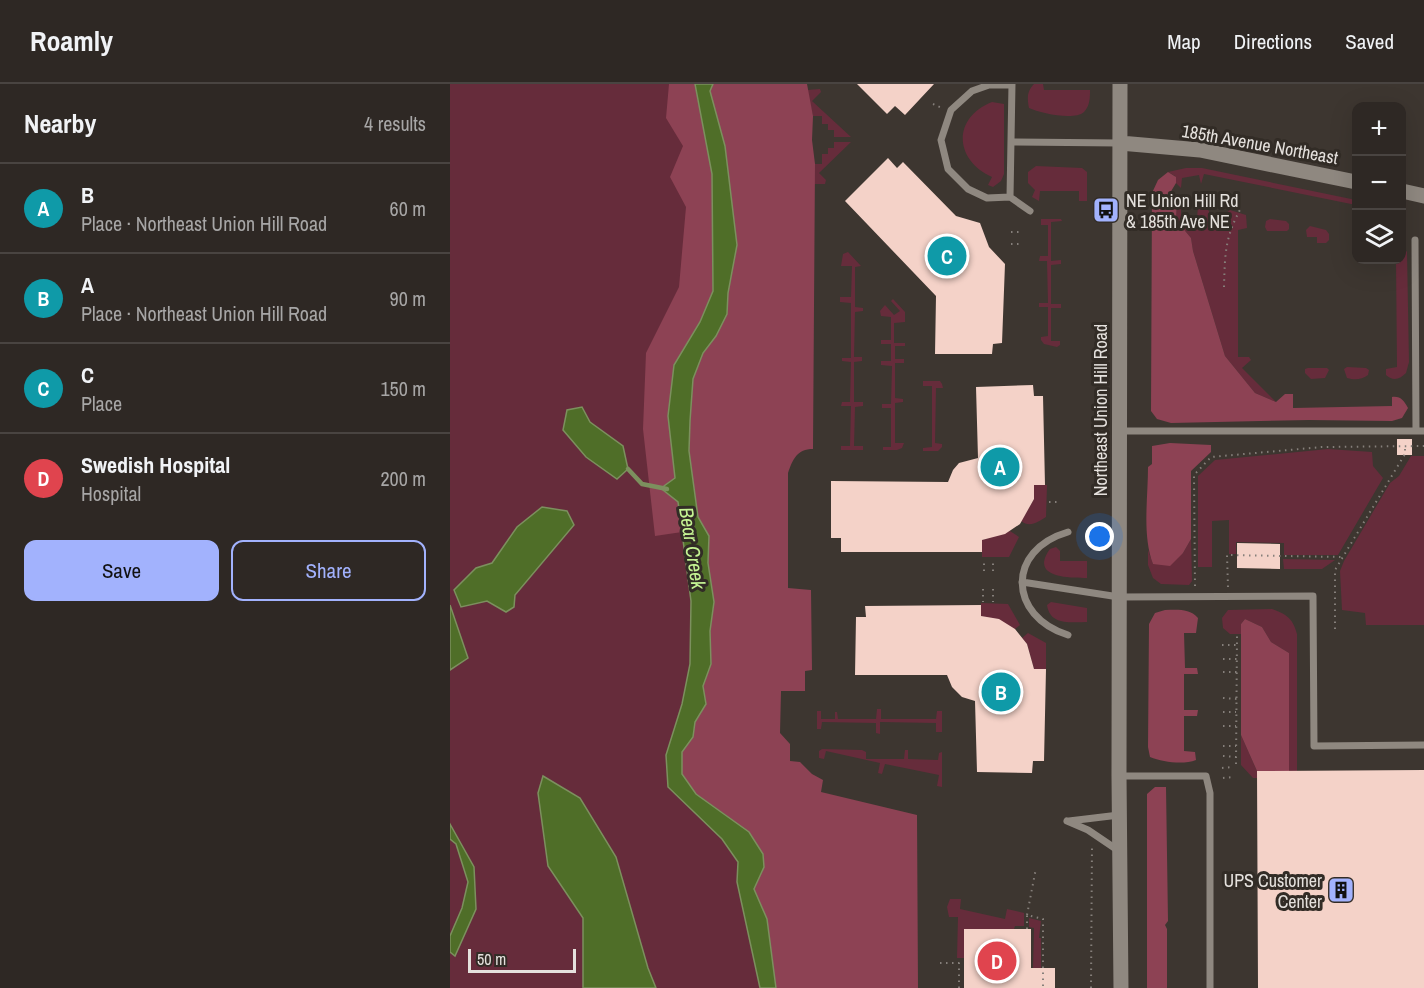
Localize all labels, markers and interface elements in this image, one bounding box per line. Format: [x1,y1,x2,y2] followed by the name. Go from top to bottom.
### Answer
[30,22,113,60] text: Roamly
[1167,27,1201,56] text: Map
[1234,27,1312,56] text: Directions
[1345,27,1394,56] text: Saved
[1352,102,1406,264] map controls
[1352,102,1406,156] button: +
[24,106,96,141] text: Nearby
[364,110,426,137] text: 4 results
[1180,118,1340,170] street label: 185th Avenue Northeast
[1352,156,1406,210] button: −
[81,180,94,210] text: B
[1126,188,1238,234] place label: NE Union Hill Rd & 185th Ave NE
[38,195,49,222] text: A
[390,195,426,222] text: 60 m
[1091,195,1121,225] bus stop icon: NE Union Hill Rd & 185th Ave NE
[81,210,327,237] text: Place · Northeast Union Hill Road
[1352,210,1406,264] button: layers
[928,234,966,279] pin: C
[81,270,94,300] text: A
[38,285,49,312] text: B
[390,285,426,312] text: 90 m
[81,300,327,327] text: Place · Northeast Union Hill Road
[1088,324,1113,496] street label: Northeast Union Hill Road
[81,360,94,390] text: C
[38,375,49,402] text: C
[380,375,426,402] text: 150 m
[81,390,122,417] text: Place
[980,444,1020,490] pin: A
[81,450,230,480] text: Swedish Hospital
[38,465,49,492] text: D
[380,465,426,492] text: 200 m
[81,480,141,507] text: Hospital
[673,505,713,592] water label: Bear Creek
[1085,522,1114,551] your location
[24,540,219,601] button: Save
[231,540,426,601] button: Share
[982,670,1020,714] pin: B
[1224,868,1322,914] place label: UPS Customer Center
[1326,875,1356,905] building icon: UPS Customer Center
[978,938,1016,984] pin: D
[468,946,576,974] scale bar
[477,948,506,970] text: 50 m

